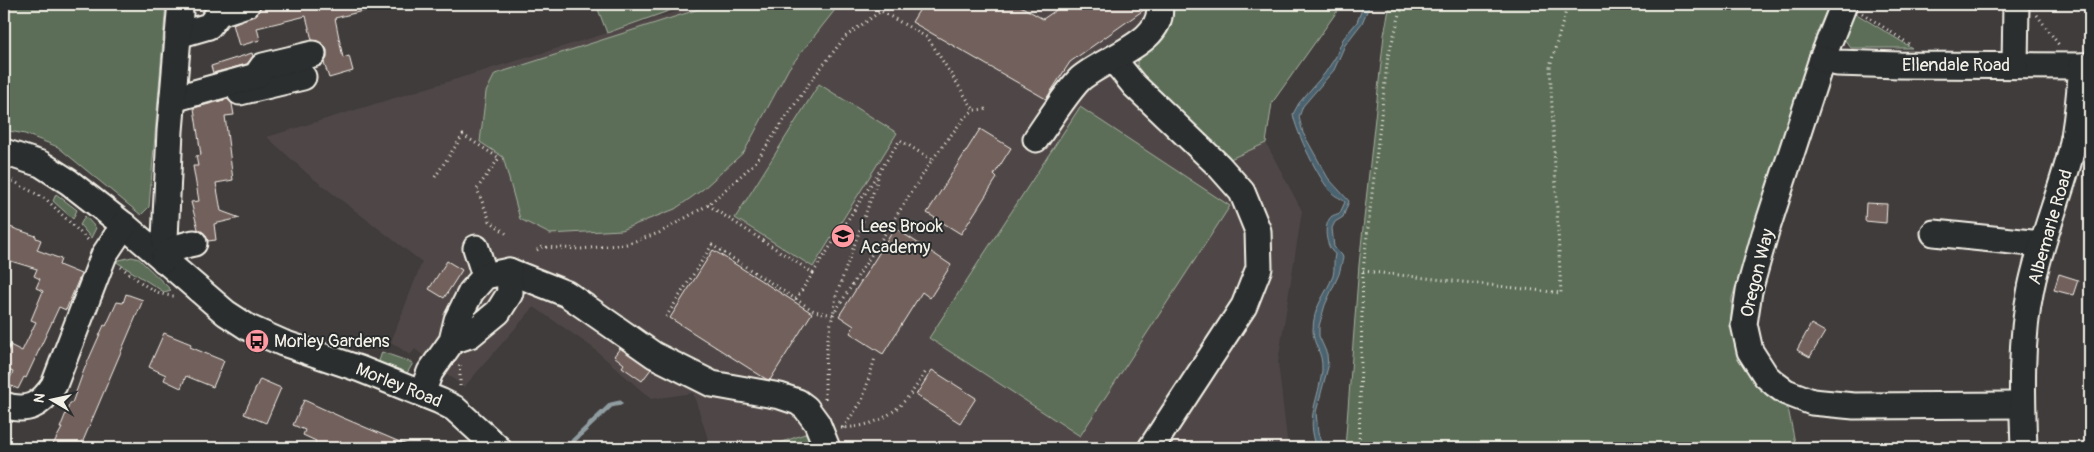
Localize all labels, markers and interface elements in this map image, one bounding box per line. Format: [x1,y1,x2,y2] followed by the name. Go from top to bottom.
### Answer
[1902,54,2010,77] street label: Ellendale Road
[2023,167,2078,287] street label: Albemarle Road
[860,215,943,259] place label: Lees Brook Academy
[830,223,856,249] school or university icon: Lees Brook Academy
[1735,226,1780,320] street label: Oregon Way
[244,328,270,354] bus stop icon: Morley Gardens
[274,330,390,353] place label: Morley Gardens
[352,358,445,413] street label: Morley Road
[28,374,78,424] north arrow
[31,392,49,404] text: N

